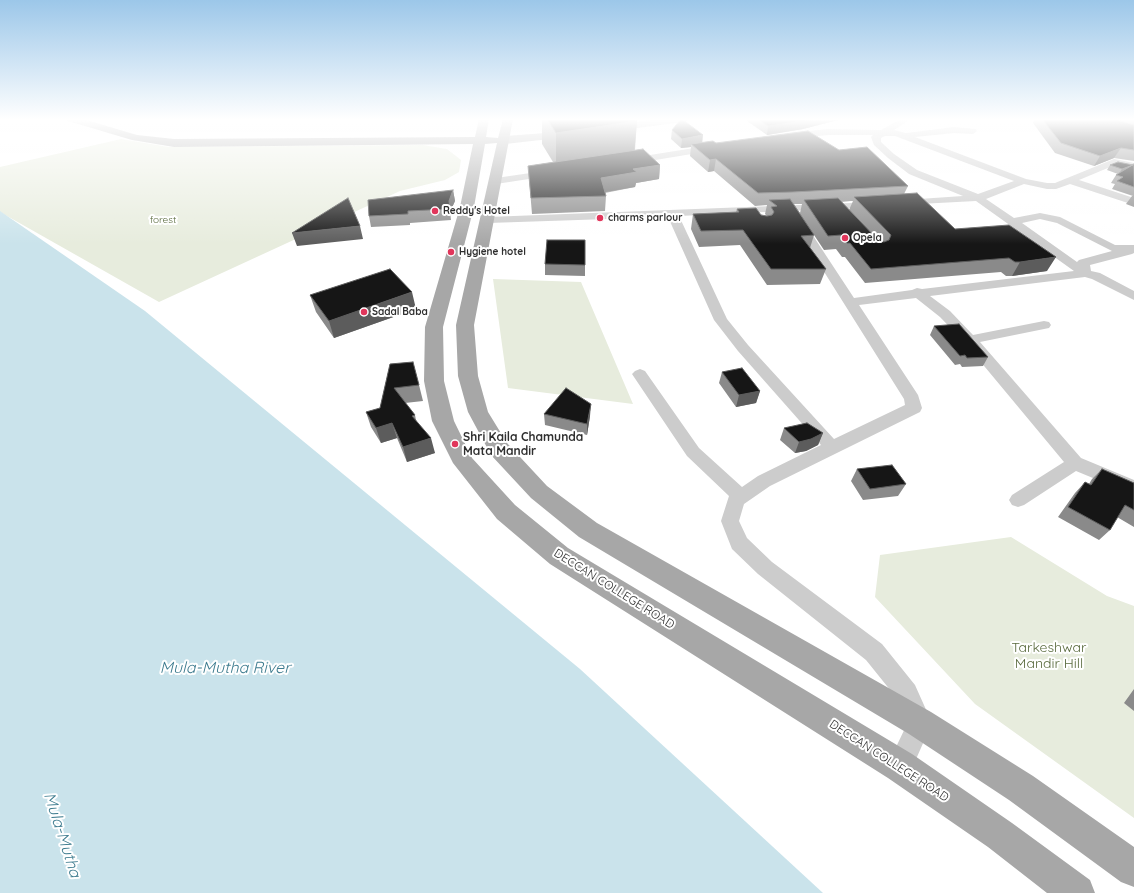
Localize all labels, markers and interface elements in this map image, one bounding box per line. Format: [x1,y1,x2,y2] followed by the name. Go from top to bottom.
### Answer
[443,205,510,217] place label: Reddy's Hotel
[430,206,440,216] marker: Reddy's Hotel
[608,212,682,224] place label: charms parlour
[595,213,605,223] marker: charms parlour
[150,214,176,226] park label: forest
[853,232,882,244] place label: Opela
[840,233,850,243] marker: Opela
[459,246,526,258] place label: Hygiene hotel
[446,247,456,257] marker: Hygiene hotel
[372,306,428,318] place label: Sadal Baba
[359,307,369,317] marker: Sadal Baba
[463,430,583,458] place label: Shri Kaila Chamunda Mata Mandir
[450,439,460,449] marker: Shri Kaila Chamunda Mata Mandir
[551,546,677,632] street label: DECCAN COLLEGE ROAD
[1012,640,1086,672] park label: Tarkeshwar Mandir Hill
[160,658,290,678] water label: Mula-Mutha River
[827,717,951,805] street label: DECCAN COLLEGE ROAD
[39,790,85,880] water label: Mula-Mutha

